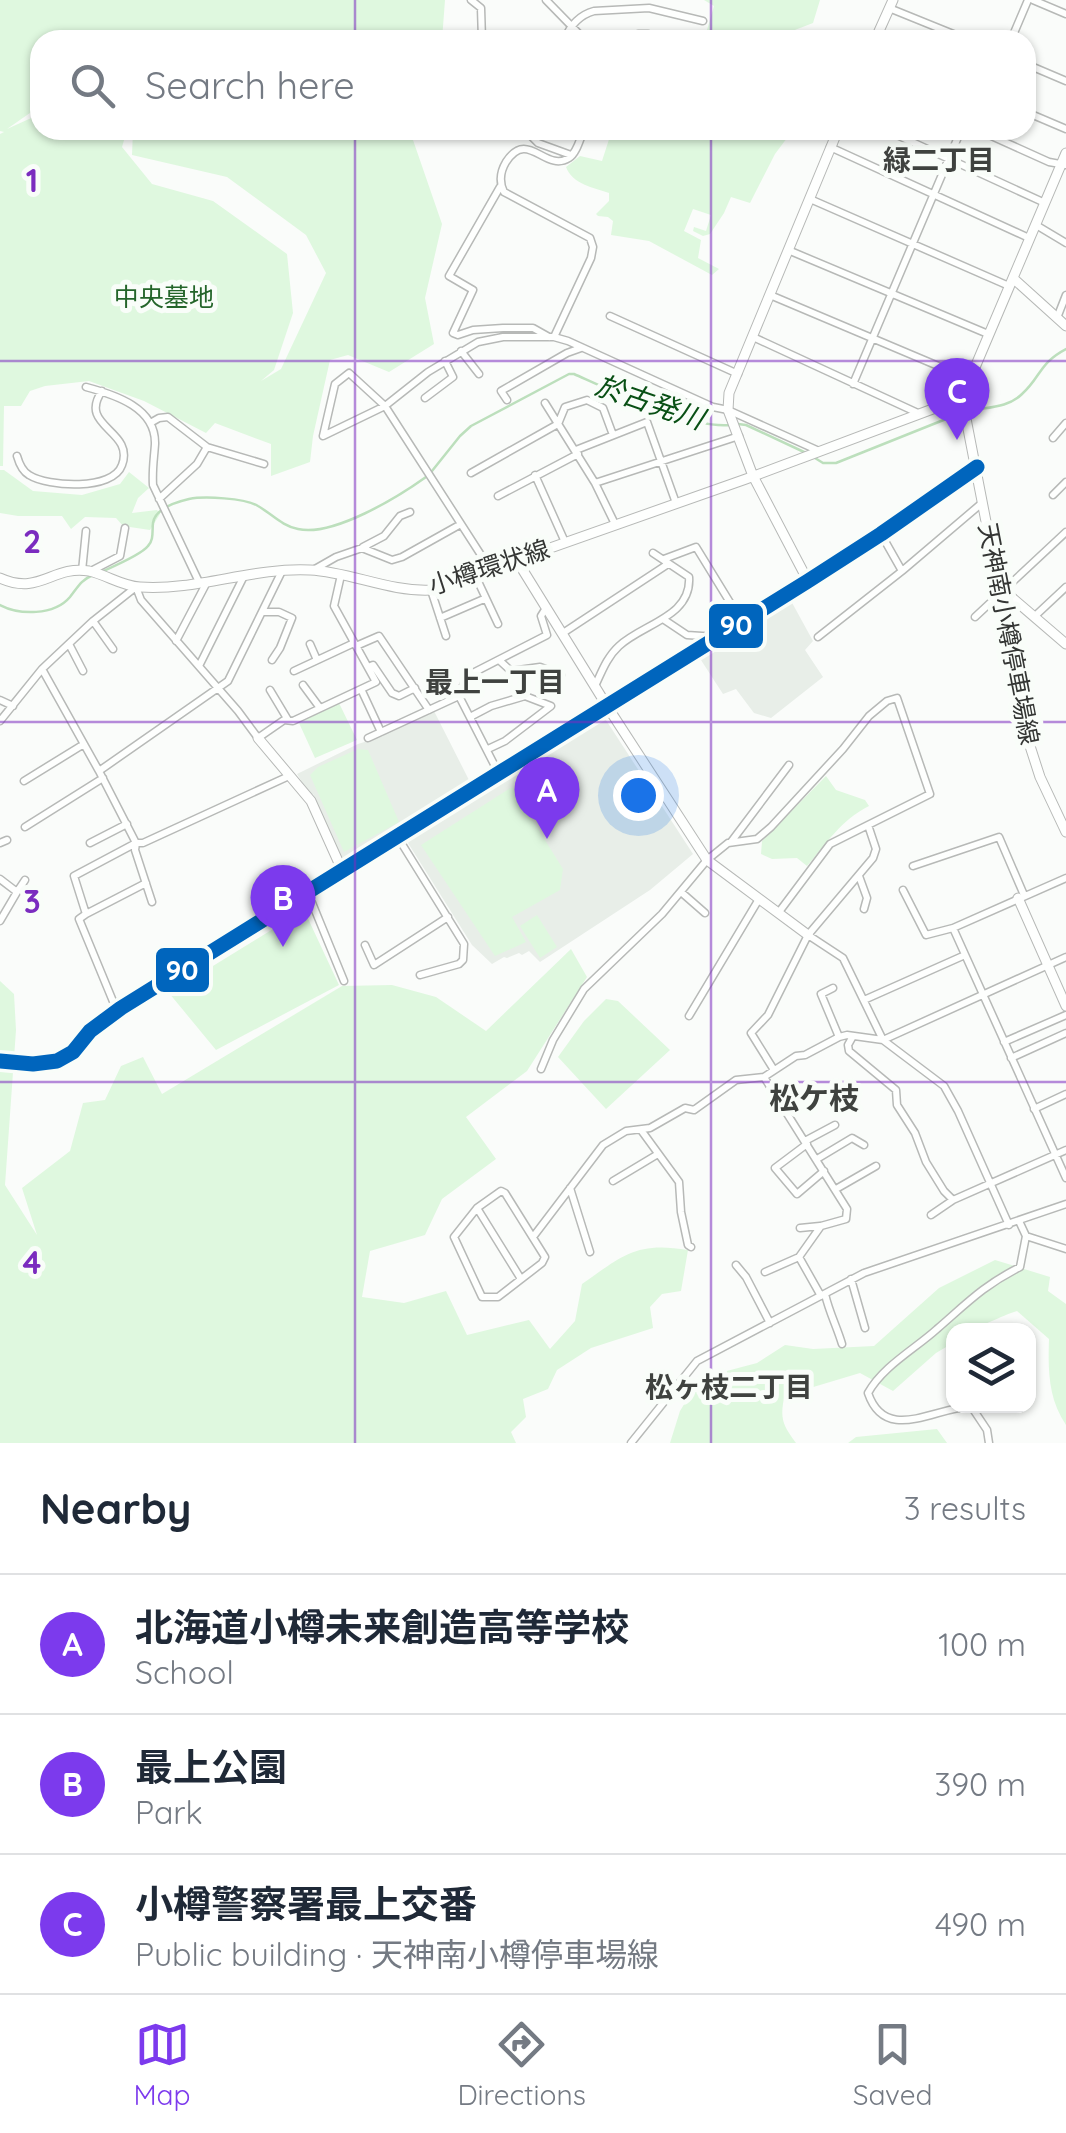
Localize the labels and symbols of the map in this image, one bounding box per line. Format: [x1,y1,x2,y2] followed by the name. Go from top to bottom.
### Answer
[883,142,995,177] district label: 緑二丁目
[26,160,38,200] text: 1
[114,281,214,312] park label: 中央墓地
[924,358,990,440] pin: C
[592,367,712,437] water label: 於古発川
[23,521,41,561] text: 2
[973,521,1046,747] street label: 天神南小樽停車場線
[425,532,553,601] street label: 小樽環状線
[707,602,765,650] line badge: 90
[719,607,753,642] text: 90
[425,664,565,699] district label: 最上一丁目
[514,756,580,839] pin: A
[613,770,664,821] your location
[250,864,316,947] pin: B
[23,881,41,921] text: 3
[154,946,211,994] line badge: 90
[165,952,199,987] text: 90
[769,1079,859,1117] district label: 松ケ枝
[23,1242,42,1282] text: 4
[645,1369,813,1404] district label: 松ヶ枝二丁目

